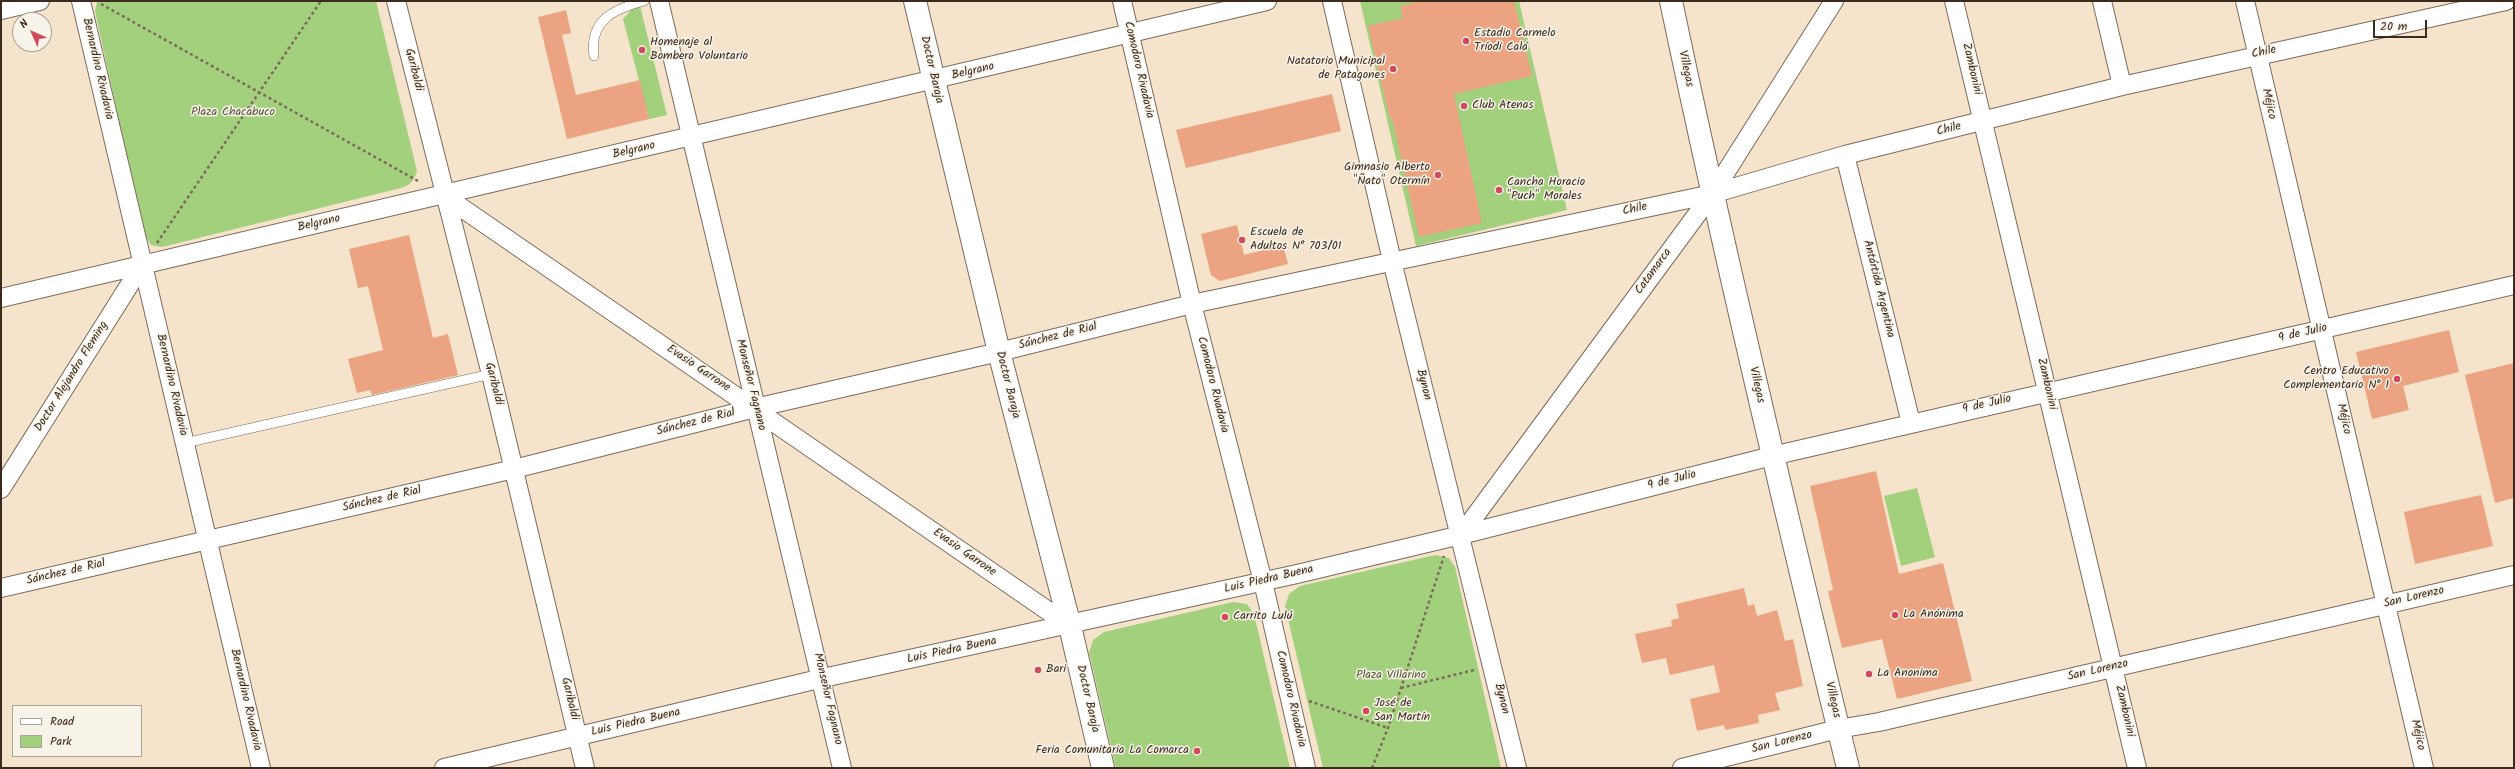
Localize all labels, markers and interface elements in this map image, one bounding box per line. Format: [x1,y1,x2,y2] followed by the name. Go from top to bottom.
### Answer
[12,12,52,52] north arrow
[2375,12,2429,38] scale bar
[15,15,33,33] text: N
[78,17,116,121] street label: Bernardino Rivadavia
[2380,17,2407,36] text: 20 m
[1120,20,1156,120] street label: Comodoro Rivadavia
[1474,27,1556,55] place label: Estadio Carmelo Tríodi Calá
[916,35,946,105] street label: Doctor Baraja
[650,36,748,64] place label: Homenaje al Bombero Voluntario
[1461,36,1471,46] marker: Estadio Carmelo Tríodi Calá
[1958,42,1984,96] street label: Zambonini
[2250,43,2278,63] street label: Chile
[637,45,647,55] marker: Homenaje al Bombero Voluntario
[401,47,425,93] street label: Garibaldi
[1674,49,1696,89] street label: Villegas
[1287,55,1385,83] place label: Natatorio Municipal de Patagones
[950,60,996,84] street label: Belgrano
[1388,64,1398,74] marker: Natatorio Municipal de Patagones
[2257,87,2279,121] street label: Méjico
[1472,99,1533,113] place label: Club Atenas
[1459,101,1469,111] marker: Club Atenas
[191,106,275,120] park label: Plaza Chacabuco
[1935,120,1963,140] street label: Chile
[611,139,657,163] street label: Belgrano
[1344,161,1430,189] place label: Gimnasio Alberto "Ñato" Otermín
[1433,170,1443,180] marker: Gimnasio Alberto "Ñato" Otermín
[1507,176,1585,204] place label: Cancha Horacio "Puch" Morales
[1494,185,1504,195] marker: Cancha Horacio "Puch" Morales
[1621,200,1649,220] street label: Chile
[296,212,342,236] street label: Belgrano
[1250,226,1341,254] place label: Escuela de Adultos N° 703/01
[1237,235,1247,245] marker: Escuela de Adultos N° 703/01
[1859,239,1897,339] street label: Antártida Argentina
[1633,246,1675,298] street label: Catamarca
[32,319,112,435] street label: Doctor Alejandro Fleming
[1017,320,1099,354] street label: Sánchez de Rial
[2277,321,2329,347] street label: 9 de Julio
[152,333,190,437] street label: Bernardino Rivadavia
[1193,335,1231,435] street label: Comodoro Rivadavia
[732,338,768,432] street label: Monseñor Fagnano
[663,342,733,396] street label: Evasio Garrone
[992,350,1022,420] street label: Doctor Baraja
[2033,357,2059,411] street label: Zambonini
[481,361,505,407] street label: Garibaldi
[1745,365,1767,405] street label: Villegas
[2283,365,2389,393] place label: Centro Educativo Complementario N° 1
[1412,368,1434,402] street label: Bynon
[2392,374,2402,384] marker: Centro Educativo Complementario N° 1
[1961,392,2013,418] street label: 9 de Julio
[2332,402,2354,436] street label: Méjico
[655,406,737,440] street label: Sánchez de Rial
[1646,468,1698,494] street label: 9 de Julio
[341,484,423,516] street label: Sánchez de Rial
[930,526,998,580] street label: Evasio Garrone
[25,557,107,589] street label: Sánchez de Rial
[1223,563,1315,597] street label: Luis Piedra Buena
[2382,584,2446,612] street label: San Lorenzo
[1903,608,1964,622] place label: La Anónima
[1233,610,1293,624] place label: Carrito Lulú
[1890,610,1900,620] marker: La Anónima
[1220,612,1230,622] marker: Carrito Lulú
[906,634,998,668] street label: Luis Piedra Buena
[226,648,264,752] street label: Bernardino Rivadavia
[1272,649,1308,749] street label: Comodoro Rivadavia
[809,652,845,746] street label: Monseñor Fagnano
[2066,657,2130,685] street label: San Lorenzo
[1046,663,1066,677] place label: Bari
[1072,664,1102,734] street label: Doctor Baraja
[1033,665,1043,675] marker: Bari
[1877,667,1938,681] place label: La Anonima
[1356,669,1426,683] park label: Plaza Villarino
[1864,669,1874,679] marker: La Anonima
[557,676,581,722] street label: Garibaldi
[1821,680,1843,720] street label: Villegas
[1490,682,1512,716] street label: Bynon
[2111,684,2137,738] street label: Zambonini
[1374,697,1430,725] place label: José de San Martín
[12,705,142,757] legend
[590,706,682,740] street label: Luis Piedra Buena
[1361,706,1371,716] marker: José de San Martín
[50,712,74,731] text: Road
[2406,718,2428,752] street label: Méjico
[1750,729,1814,757] street label: San Lorenzo
[50,732,72,751] text: Park
[1036,744,1189,758] place label: Feria Comunitaria La Comarca
[1192,746,1202,756] marker: Feria Comunitaria La Comarca

